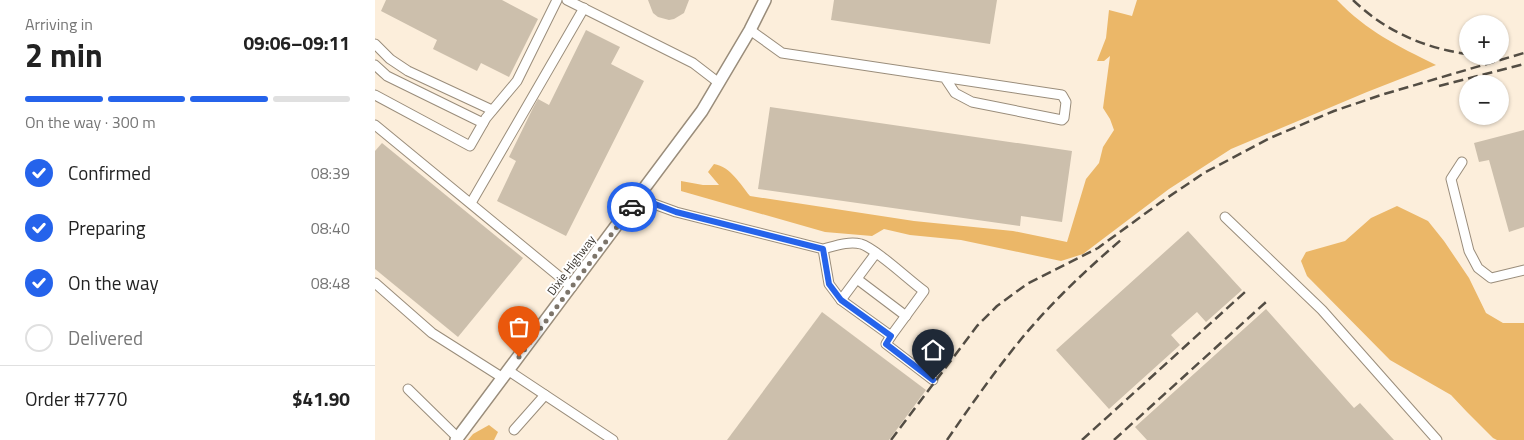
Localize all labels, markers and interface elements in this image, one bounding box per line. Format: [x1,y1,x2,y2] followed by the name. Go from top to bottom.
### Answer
[25,12,93,36] text: Arriving in
[1459,15,1509,125] map controls
[1459,15,1509,65] button: +
[243,28,350,57] text: 09:06–09:11
[25,31,103,79] text: 2 min
[1459,75,1509,125] button: −
[25,110,156,134] text: On the way · 300 m
[68,158,151,187] text: Confirmed
[25,159,53,187] icon: check
[311,161,350,185] text: 08:39
[607,182,657,232] courier
[618,193,646,221] icon: car
[68,213,145,242] text: Preparing
[25,214,53,242] icon: check
[311,216,350,240] text: 08:40
[542,231,600,299] street label: Dixie Highway
[68,268,159,297] text: On the way
[25,269,53,297] icon: check
[311,271,350,295] text: 08:48
[498,306,540,357] pin
[505,313,533,341] icon: bag
[68,323,143,352] text: Delivered
[912,329,954,380] pin
[919,336,947,364] icon: home
[25,384,127,413] text: Order #7770
[292,384,350,413] text: $41.90

